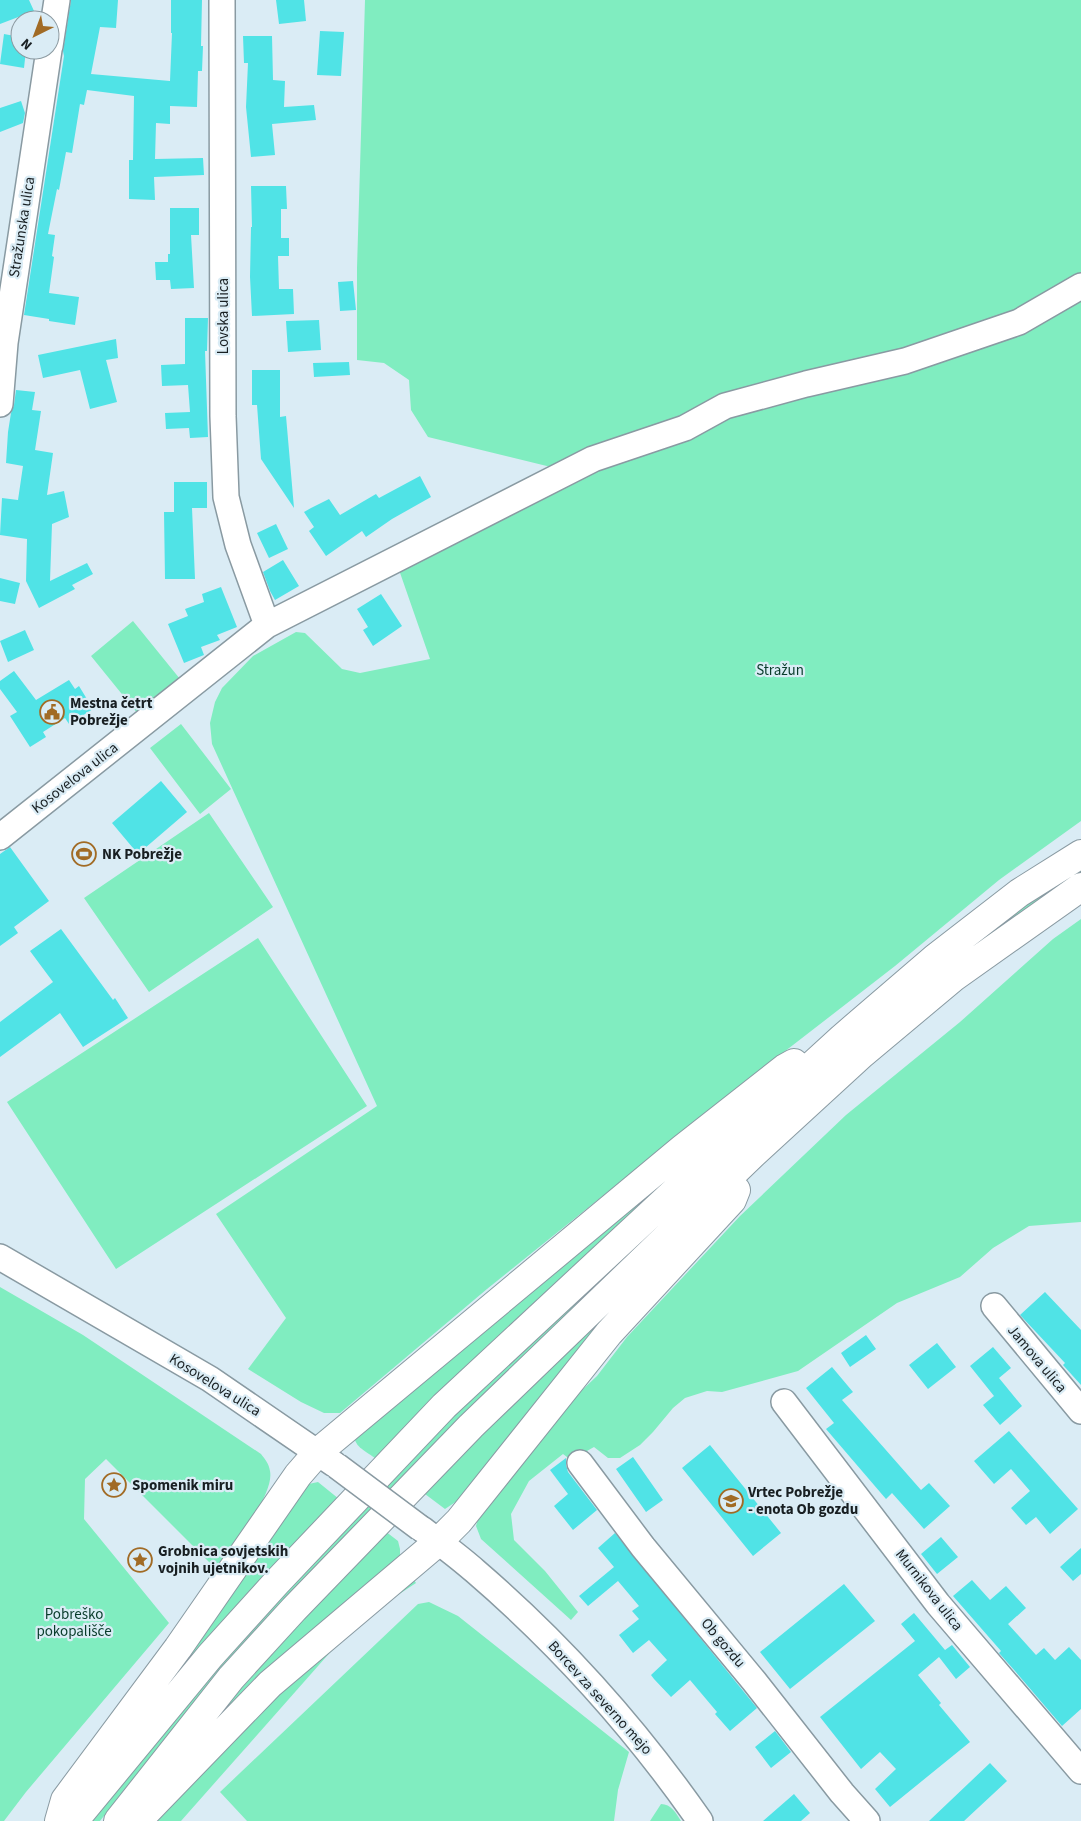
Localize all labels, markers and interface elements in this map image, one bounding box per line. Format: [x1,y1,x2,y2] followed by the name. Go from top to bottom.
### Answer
[10,10,60,60] north arrow
[17,33,37,54] text: N
[4,175,40,279] street label: Stražunska ulica
[213,278,234,354] street label: Lovska ulica
[756,660,804,681] park label: Stražun
[70,693,153,731] place label: Mestna četrt Pobrežje
[39,699,65,725] public building icon: Mestna četrt Pobrežje
[27,738,123,818] street label: Kosovelova ulica
[71,841,97,867] sports icon: NK Pobrežje
[102,844,182,865] place label: NK Pobrežje
[1002,1321,1072,1397] street label: Jamova ulica
[165,1348,265,1422] street label: Kosovelova ulica
[101,1472,127,1498] place icon: Spomenik miru
[132,1475,233,1496] place label: Spomenik miru
[747,1482,858,1520] place label: Vrtec Pobrežje - enota Ob gozdu
[718,1488,744,1514] school or university icon: Vrtec Pobrežje - enota Ob gozdu
[158,1541,288,1579] place label: Grobnica sovjetskih vojnih ujetnikov.
[890,1545,968,1635] street label: Murnikova ulica
[127,1547,153,1573] place icon: Grobnica sovjetskih vojnih ujetnikov.
[36,1604,112,1642] park label: Pobreško pokopališče
[696,1614,750,1672] street label: Ob gozdu
[543,1636,657,1760] street label: Borcev za severno mejo

